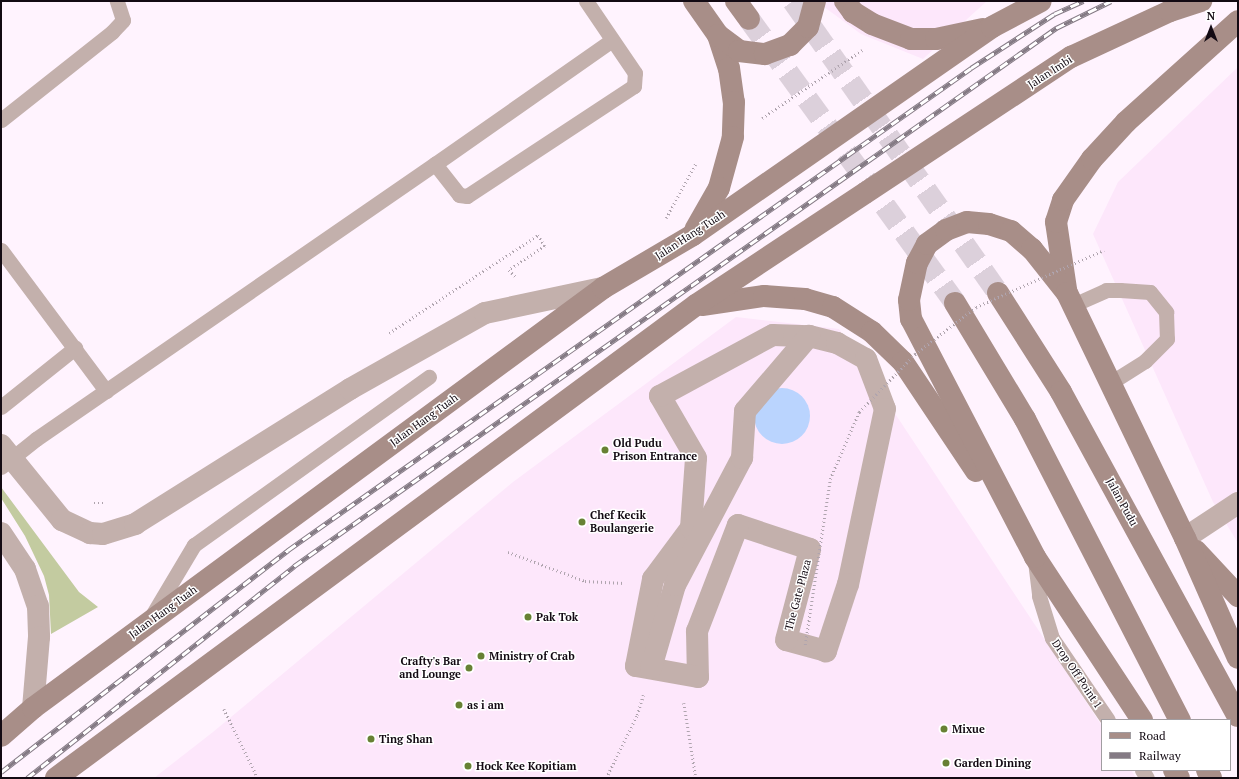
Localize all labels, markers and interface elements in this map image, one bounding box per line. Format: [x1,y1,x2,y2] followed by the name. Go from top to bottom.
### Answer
[1191,8,1231,48] north arrow
[1207,9,1215,23] text: N
[1025,53,1075,91] street label: Jalan Imbi
[653,207,727,263] street label: Jalan Hang Tuah
[387,391,461,449] street label: Jalan Hang Tuah
[613,437,697,463] place label: Old Pudu Prison Entrance
[600,445,610,455] marker: Old Pudu Prison Entrance
[1103,476,1141,528] street label: Jalan Pudu
[590,509,654,535] place label: Chef Kecik Boulangerie
[577,517,587,527] marker: Chef Kecik Boulangerie
[782,558,814,632] street label: The Gate Plaza
[126,583,200,641] street label: Jalan Hang Tuah
[536,610,578,624] place label: Pak Tok
[523,612,533,622] marker: Pak Tok
[1049,637,1105,711] street label: Drop Off Point 1
[489,649,575,663] place label: Ministry of Crab
[476,651,486,661] marker: Ministry of Crab
[399,655,461,681] place label: Crafty's Bar and Lounge
[464,663,474,673] marker: Crafty's Bar and Lounge
[467,698,504,712] place label: as i am
[454,700,464,710] marker: as i am
[1101,719,1231,771] legend
[952,722,985,736] place label: Mixue
[939,724,949,734] marker: Mixue
[1139,728,1166,743] text: Road
[379,732,433,746] place label: Ting Shan
[366,734,376,744] marker: Ting Shan
[1139,748,1181,763] text: Railway
[954,756,1031,770] place label: Garden Dining
[941,758,951,768] marker: Garden Dining
[476,759,576,773] place label: Hock Kee Kopitiam
[463,761,473,771] marker: Hock Kee Kopitiam

